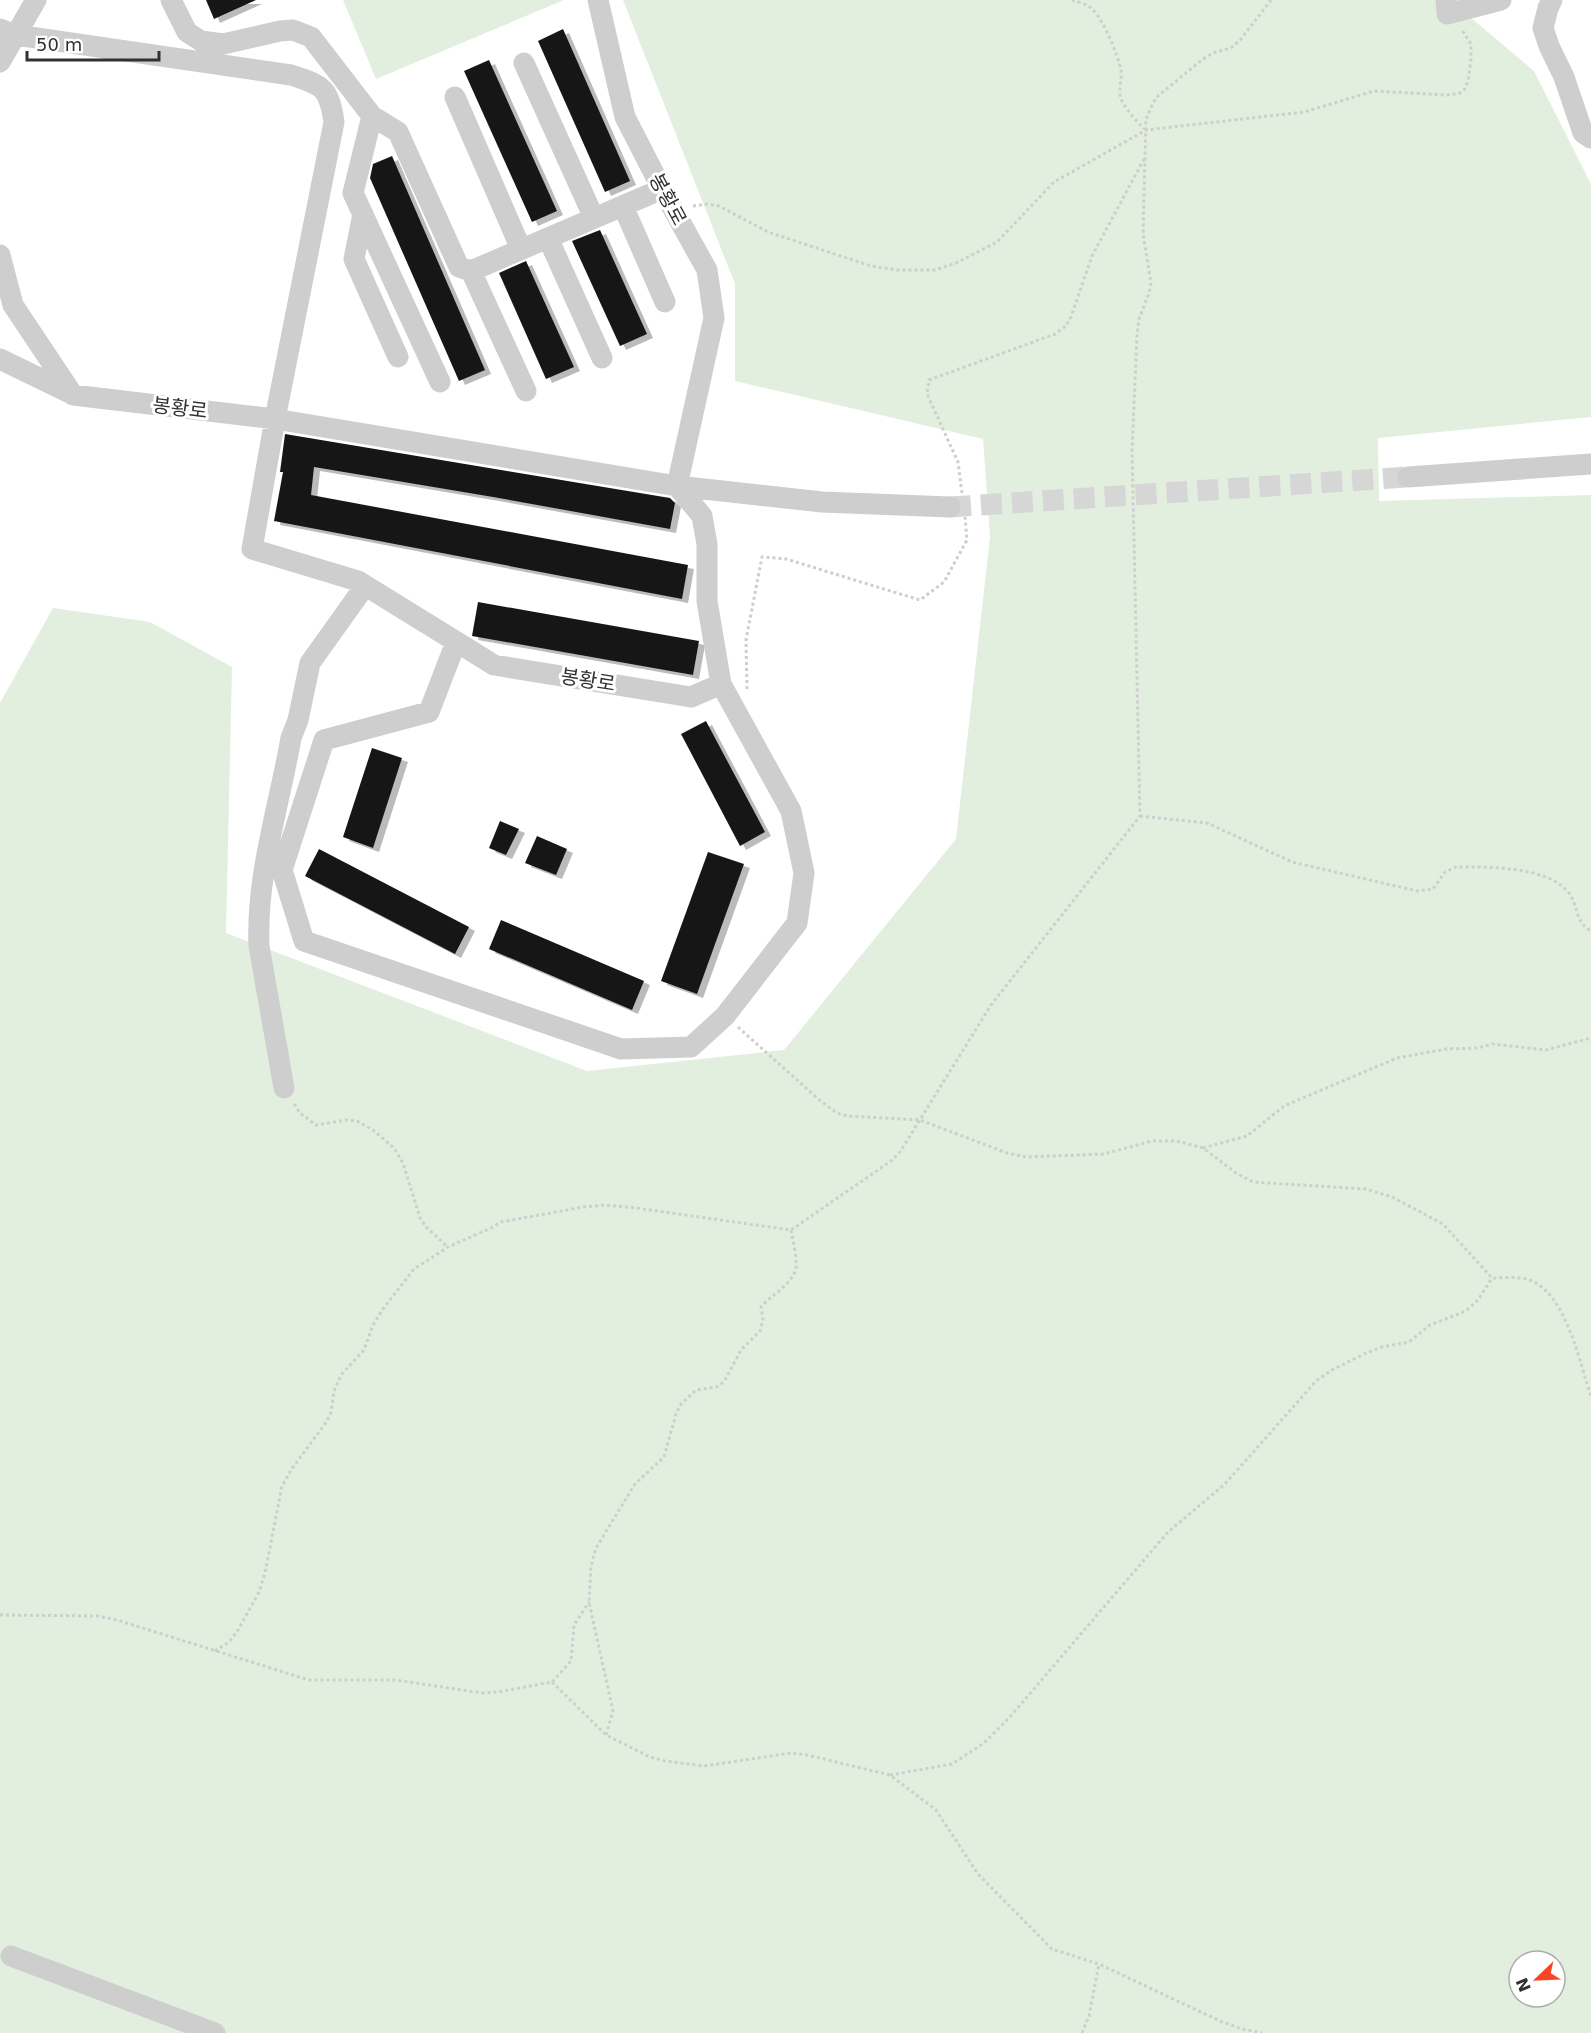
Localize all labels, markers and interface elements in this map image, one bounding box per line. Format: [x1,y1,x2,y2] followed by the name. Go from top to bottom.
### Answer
[27,24,159,62] scale bar
[36,34,82,55] text: 50 m
[644,169,692,229] street label: 봉황로
[151,393,209,423] street label: 봉황로
[559,664,617,696] street label: 봉황로
[1507,1949,1567,2009] north arrow
[1512,1975,1535,1995] text: N

